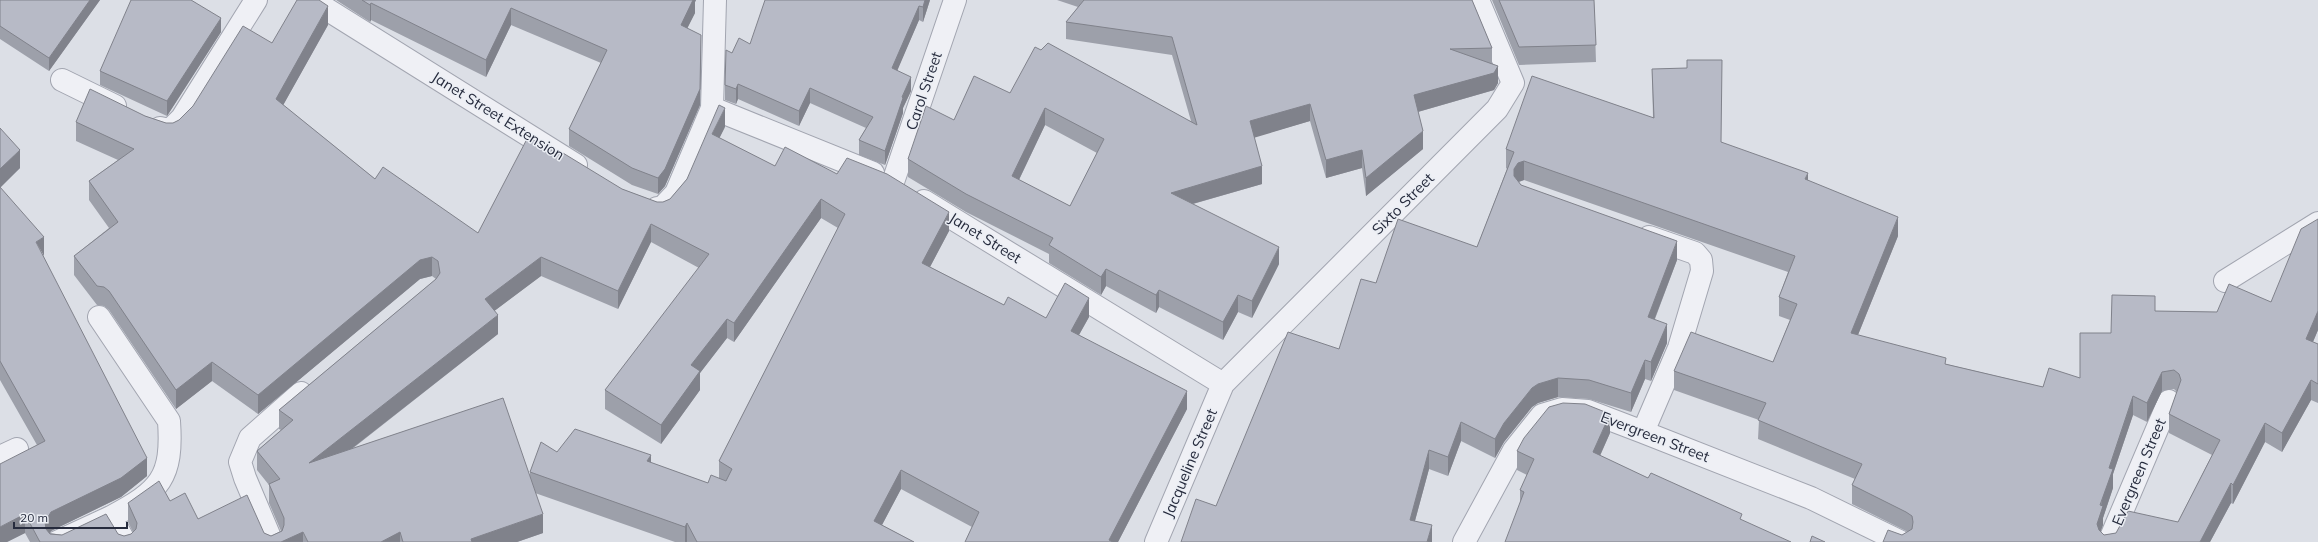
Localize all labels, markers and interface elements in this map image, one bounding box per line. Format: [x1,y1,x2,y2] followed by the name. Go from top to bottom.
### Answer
[901,49,946,133] street label: Carol Street
[428,67,568,164] street label: Janet Street Extension
[1368,169,1438,239] street label: Sixto Street
[946,208,1025,267] street label: Janet Street
[1158,405,1221,520] street label: Jacqueline Street
[1598,407,1712,466] street label: Evergreen Street
[2107,415,2170,528] street label: Evergreen Street
[14,504,127,530] scale bar
[20,510,48,525] text: 20 m

